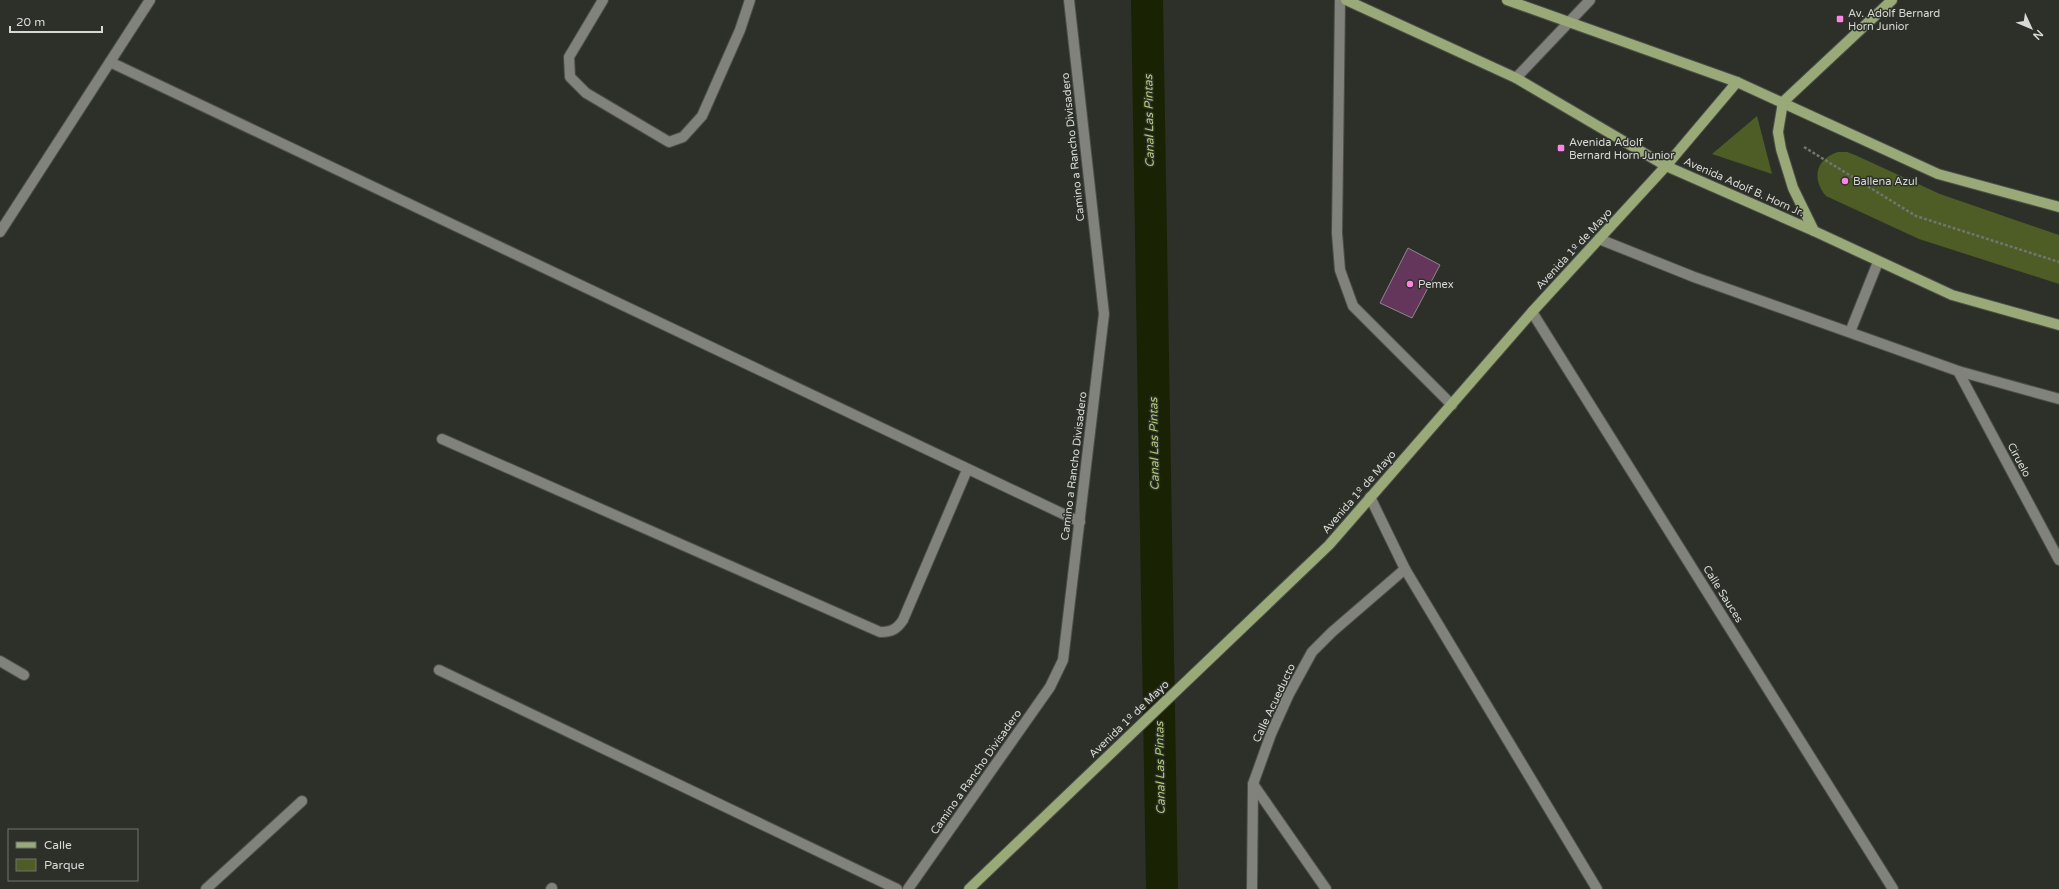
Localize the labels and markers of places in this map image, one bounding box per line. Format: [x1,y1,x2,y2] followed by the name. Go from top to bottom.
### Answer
[1848,7,1940,33] place label: Av. Adolf Bernard Horn Junior
[1835,14,1845,24] marker: Av. Adolf Bernard Horn Junior
[1569,136,1675,162] place label: Avenida Adolf Bernard Horn Junior
[1556,143,1566,153] marker: Avenida Adolf Bernard Horn Junior
[1853,175,1917,188] place label: Ballena Azul
[1840,176,1850,186] marker: Ballena Azul
[1418,278,1454,291] place label: Pemex
[1405,279,1415,289] marker: Pemex

